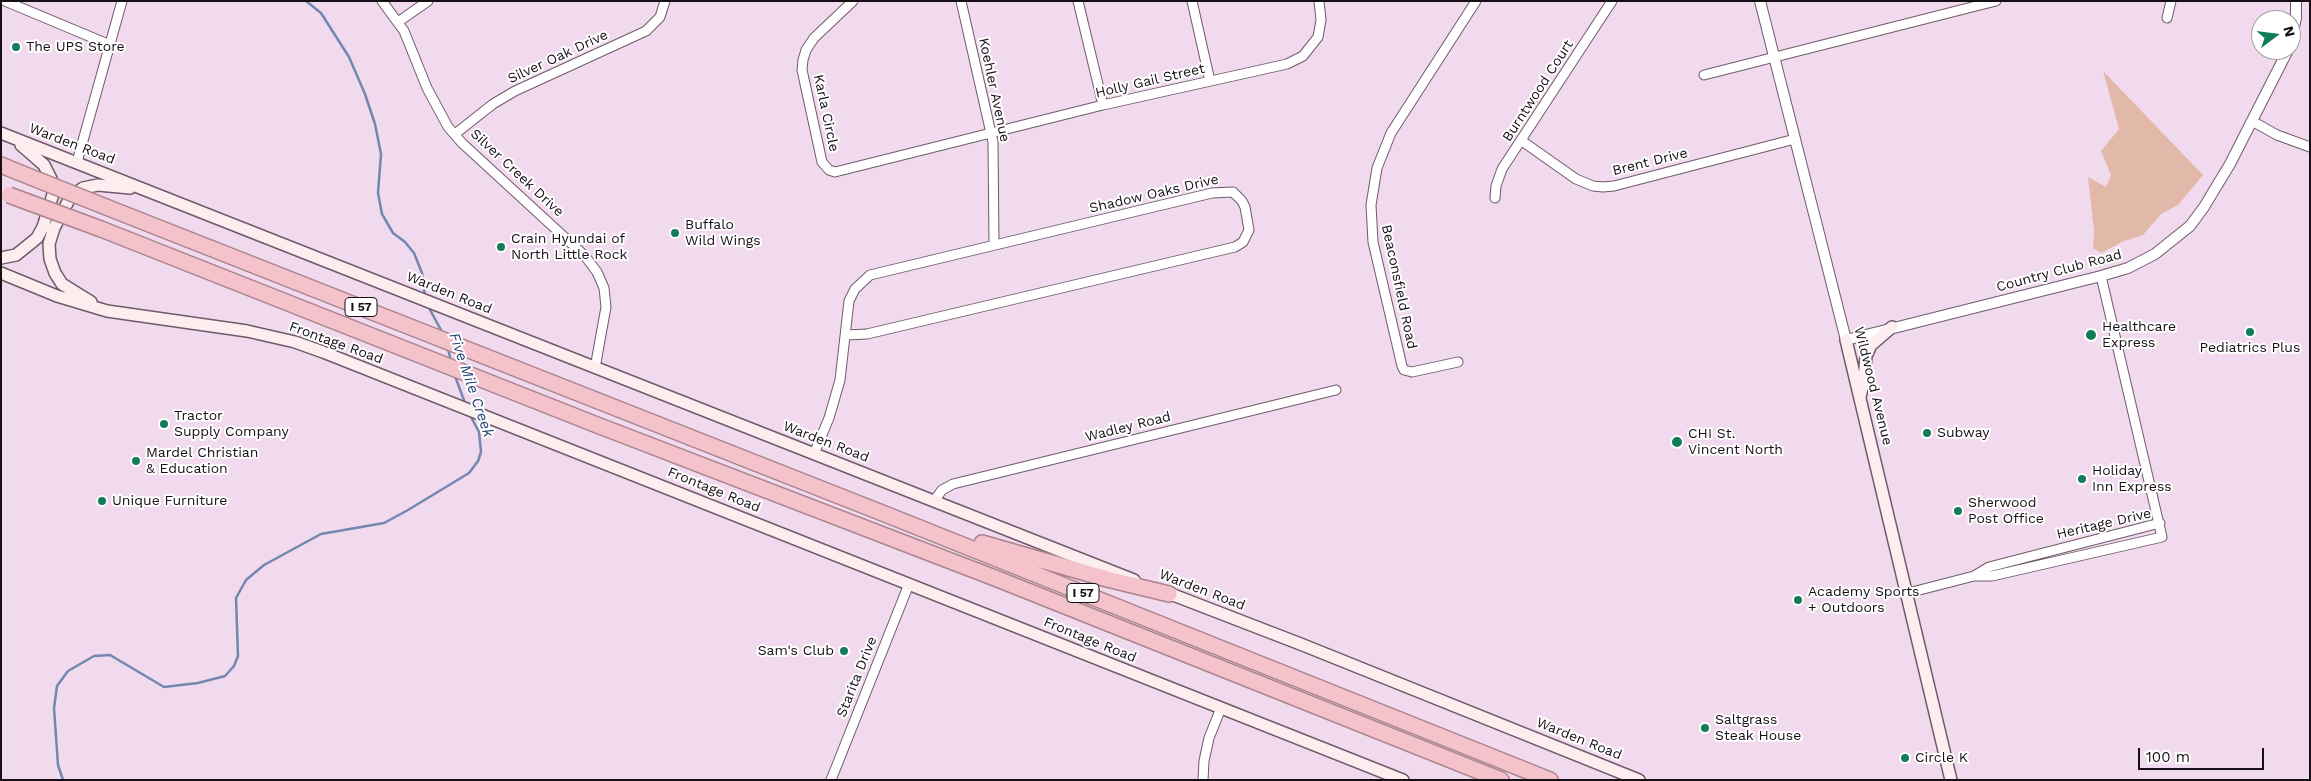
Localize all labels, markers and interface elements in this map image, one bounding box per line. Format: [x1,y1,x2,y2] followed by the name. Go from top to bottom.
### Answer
[2251,10,2301,60] north arrow
[2280,24,2299,38] text: N
[505,26,611,88] street label: Silver Oak Drive
[975,36,1013,144] street label: Koehler Avenue
[1499,37,1577,145] street label: Burntwood Court
[26,39,125,55] place label: The UPS Store
[10,41,22,53] marker: The UPS Store
[1094,60,1206,102] street label: Holly Gail Street
[810,73,842,153] street label: Karla Circle
[27,120,117,168] street label: Warden Road
[467,126,567,220] street label: Silver Creek Drive
[1611,145,1689,179] street label: Brent Drive
[1088,171,1220,217] street label: Shadow Oaks Drive
[685,217,761,250] place label: Buffalo Wild Wings
[1378,223,1420,351] street label: Beaconsfield Road
[669,227,681,239] marker: Buffalo Wild Wings
[511,231,627,264] place label: Crain Hyundai of North Little Rock
[495,241,507,253] marker: Crain Hyundai of North Little Rock
[1995,246,2123,296] street label: Country Club Road
[404,268,494,318] street label: Warden Road
[345,298,377,316] road number: I 57
[287,318,385,368] street label: Frontage Road
[2102,319,2176,352] place label: Healthcare Express
[1850,325,1896,447] street label: Wildwood Avenue
[2244,326,2256,338] marker: Pediatrics Plus
[2084,328,2098,342] marker: Healthcare Express
[445,330,497,440] water label: Five Mile Creek
[2200,340,2300,356] place label: Pediatrics Plus
[174,408,289,441] place label: Tractor Supply Company
[1083,408,1173,446] street label: Wadley Road
[158,418,170,430] marker: Tractor Supply Company
[781,418,871,466] street label: Warden Road
[1937,425,1989,441] place label: Subway
[1688,426,1783,458] place label: CHI St. Vincent North
[1921,427,1933,439] marker: Subway
[1670,435,1684,449] marker: CHI St. Vincent North
[146,445,258,478] place label: Mardel Christian & Education
[130,455,142,467] marker: Mardel Christian & Education
[2092,463,2172,496] place label: Holiday Inn Express
[665,464,763,516] street label: Frontage Road
[2076,473,2088,485] marker: Holiday Inn Express
[112,493,227,509] place label: Unique Furniture
[96,495,108,507] marker: Unique Furniture
[1968,495,2044,528] place label: Sherwood Post Office
[1952,505,1964,517] marker: Sherwood Post Office
[2055,505,2153,543] street label: Heritage Drive
[1157,566,1247,614] street label: Warden Road
[1067,584,1099,602] road number: I 57
[1808,584,1919,616] place label: Academy Sports + Outdoors
[1792,594,1804,606] marker: Academy Sports + Outdoors
[1041,614,1139,666] street label: Frontage Road
[833,634,881,720] street label: Starita Drive
[758,643,834,659] place label: Sam's Club
[838,645,850,657] marker: Sam's Club
[1715,712,1801,744] place label: Saltgrass Steak House
[1534,714,1624,764] street label: Warden Road
[1699,722,1711,734] marker: Saltgrass Steak House
[2141,738,2267,770] scale bar
[2146,748,2190,766] text: 100 m
[1915,750,1968,766] place label: Circle K
[1899,752,1911,764] marker: Circle K

